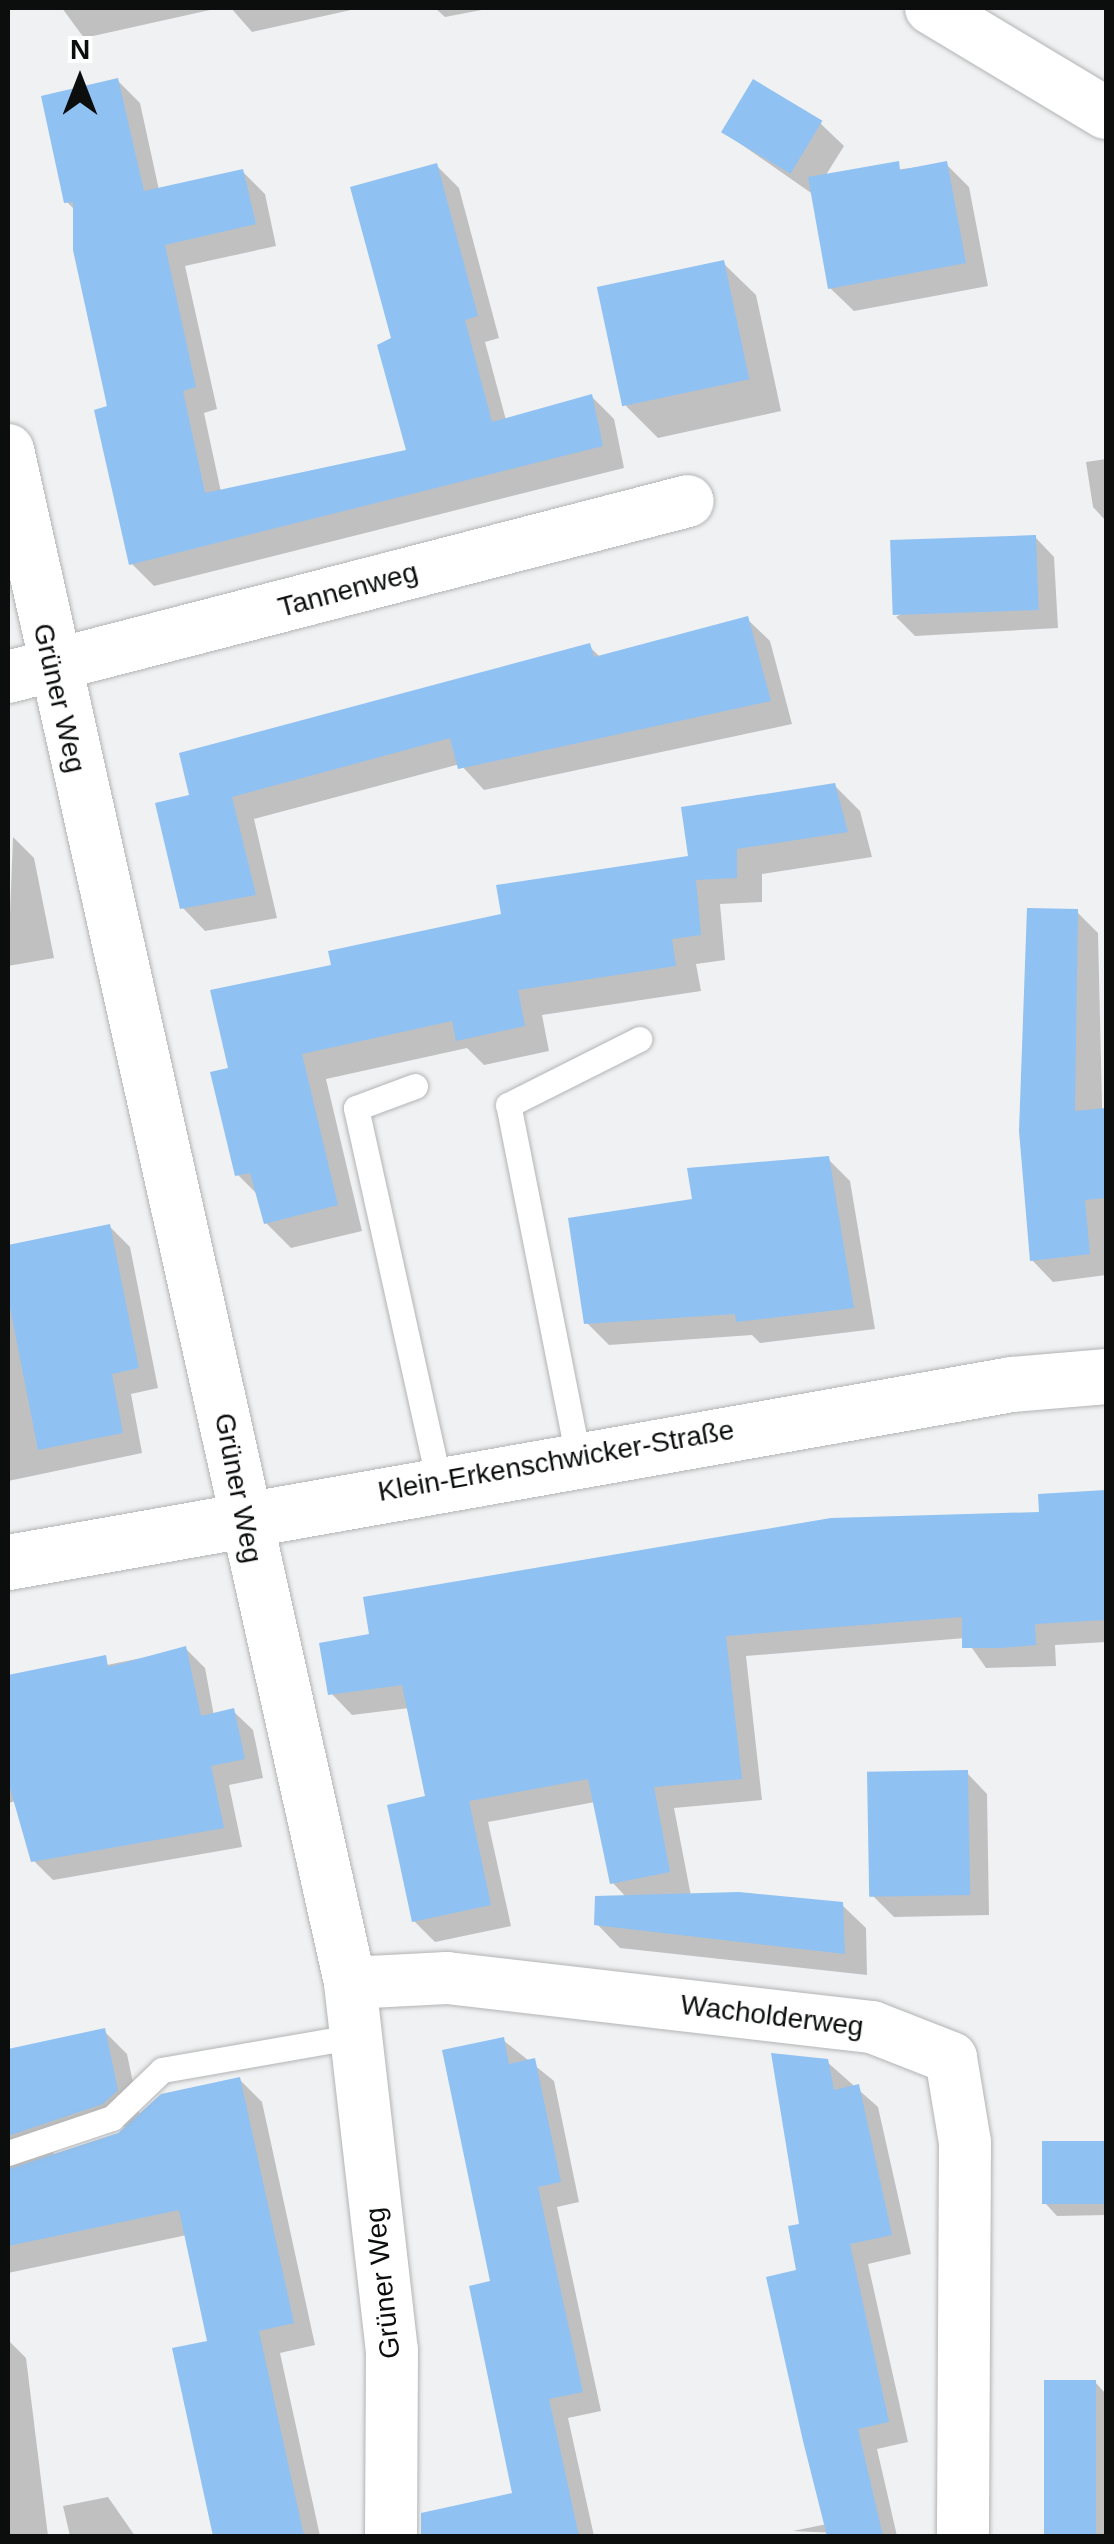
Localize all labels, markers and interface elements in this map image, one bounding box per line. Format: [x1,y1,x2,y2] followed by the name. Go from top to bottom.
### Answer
[30,30,130,130] north arrow
[70,34,90,65] text: N
[274,555,422,625] street label: Tannenweg
[26,620,92,776] street label: Grüner Weg
[207,1410,269,1566] street label: Grüner Weg
[375,1413,737,1509] street label: Klein-Erkenschwicker-Straße
[679,1988,865,2044] street label: Wacholderweg
[358,2206,408,2360] street label: Grüner Weg

